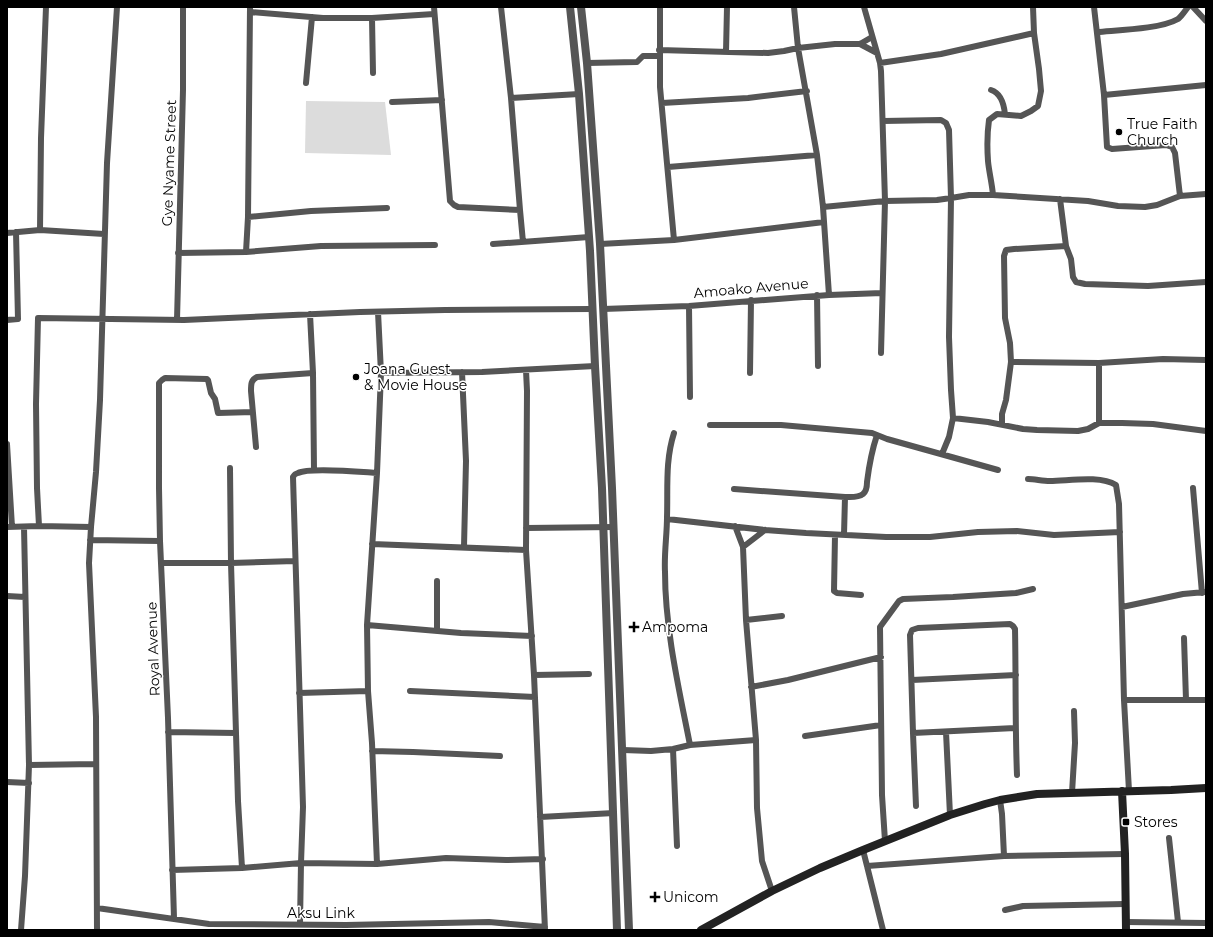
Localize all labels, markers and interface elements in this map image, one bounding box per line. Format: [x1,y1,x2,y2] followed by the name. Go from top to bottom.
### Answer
[158,99,180,227] street label: Gye Nyame Street
[1127,115,1198,149] place label: True Faith Church
[1114,127,1124,137] marker: True Faith Church
[693,274,809,302] street label: Amoako Avenue
[363,360,467,394] place label: Joana Guest & Movie House
[351,372,361,382] marker: Joana Guest & Movie House
[142,601,164,697] street label: Royal Avenue
[642,618,708,636] place label: Ampoma
[629,622,639,632] marker: Ampoma
[1134,813,1178,831] place label: Stores
[1121,817,1131,827] marker: Stores
[663,888,719,906] place label: Unicom
[650,892,660,902] marker: Unicom
[287,904,356,922] street label: Aksu Link

